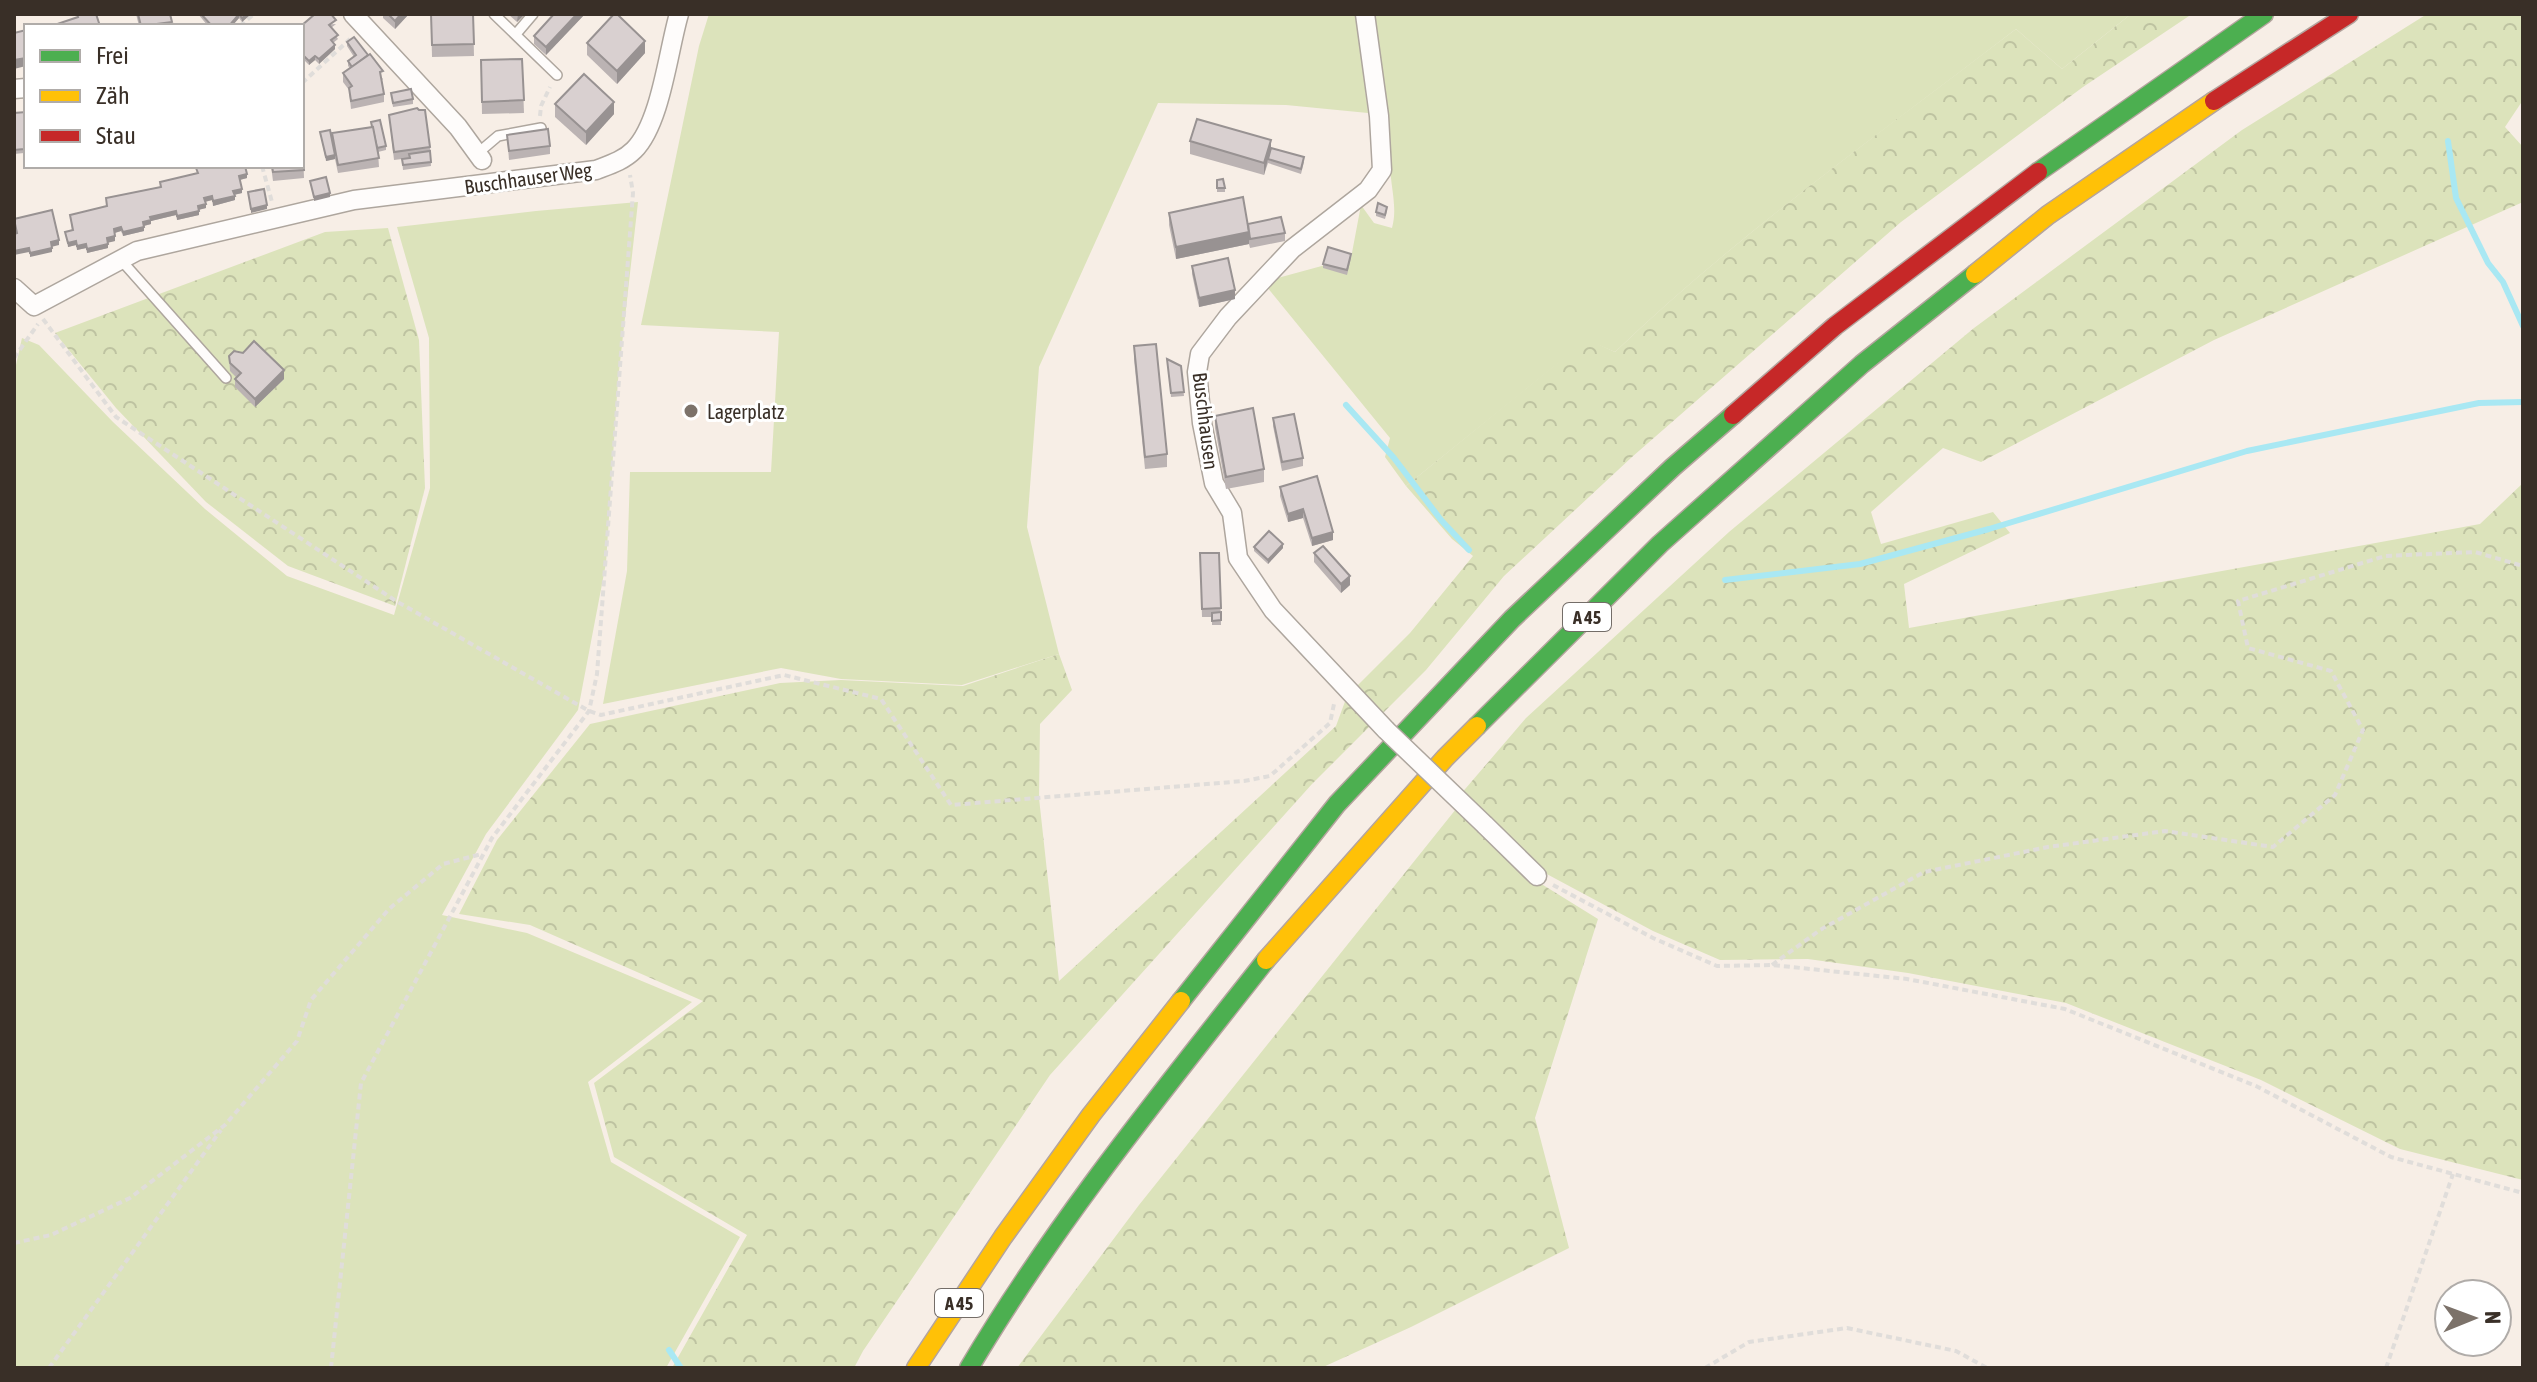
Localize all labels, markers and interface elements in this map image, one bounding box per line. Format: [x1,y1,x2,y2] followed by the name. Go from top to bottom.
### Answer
[24,24,304,168] legend
[96,42,129,69] text: Frei
[96,82,130,109] text: Zäh
[96,122,136,149] text: Stau
[463,158,594,198] street label: Buschhauser Weg
[1189,371,1223,471] street label: Buschhausen
[707,400,784,423] place label: Lagerplatz
[682,402,700,420] marker: Lagerplatz
[1563,603,1611,631] road number: A 45
[2433,1278,2513,1358] north arrow
[935,1289,983,1317] road number: A 45
[2480,1311,2506,1324] text: N

